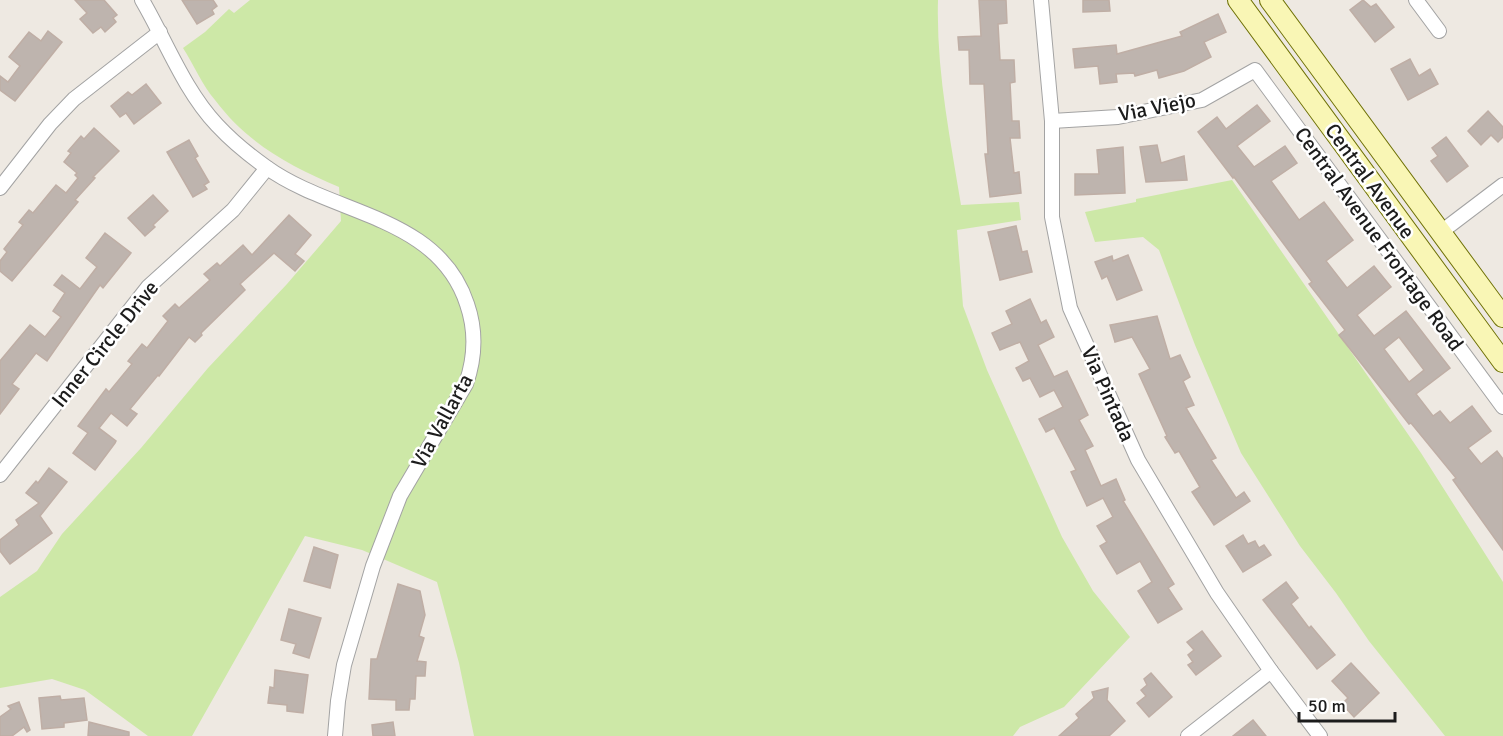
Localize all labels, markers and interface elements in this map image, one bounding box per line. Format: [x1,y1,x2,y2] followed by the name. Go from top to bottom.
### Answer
[1116,87,1198,127] street label: Via Viejo
[1319,118,1421,244] street label: Central Avenue
[1289,122,1469,356] street label: Central Avenue Frontage Road
[46,275,164,413] street label: Inner Circle Drive
[1075,342,1141,446] street label: Via Pintada
[405,369,479,473] street label: Via Vallarta
[1299,685,1395,723] scale bar
[1308,695,1346,717] text: 50 m

